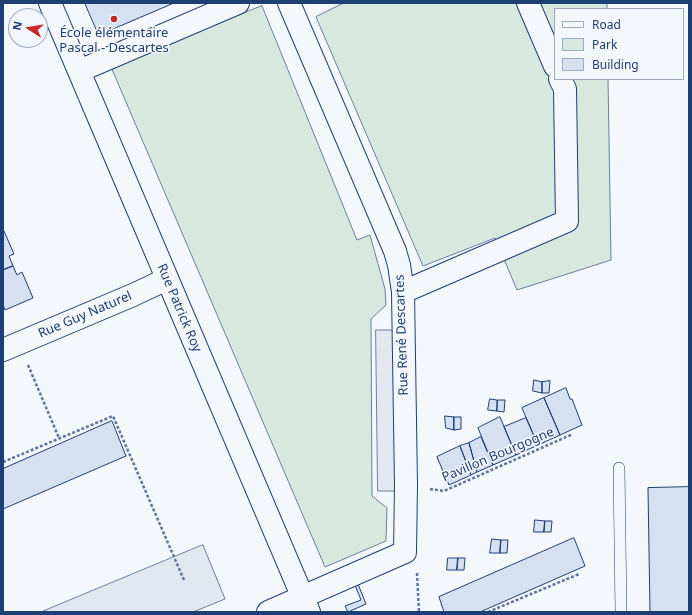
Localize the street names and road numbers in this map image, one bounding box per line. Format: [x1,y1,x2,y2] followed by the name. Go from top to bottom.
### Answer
[153,262,205,354] street label: Rue Patrick Roy
[392,274,412,396] street label: Rue René Descartes
[36,288,134,342] street label: Rue Guy Naturel
[440,424,556,486] street label: Pavillon Bourgogne

